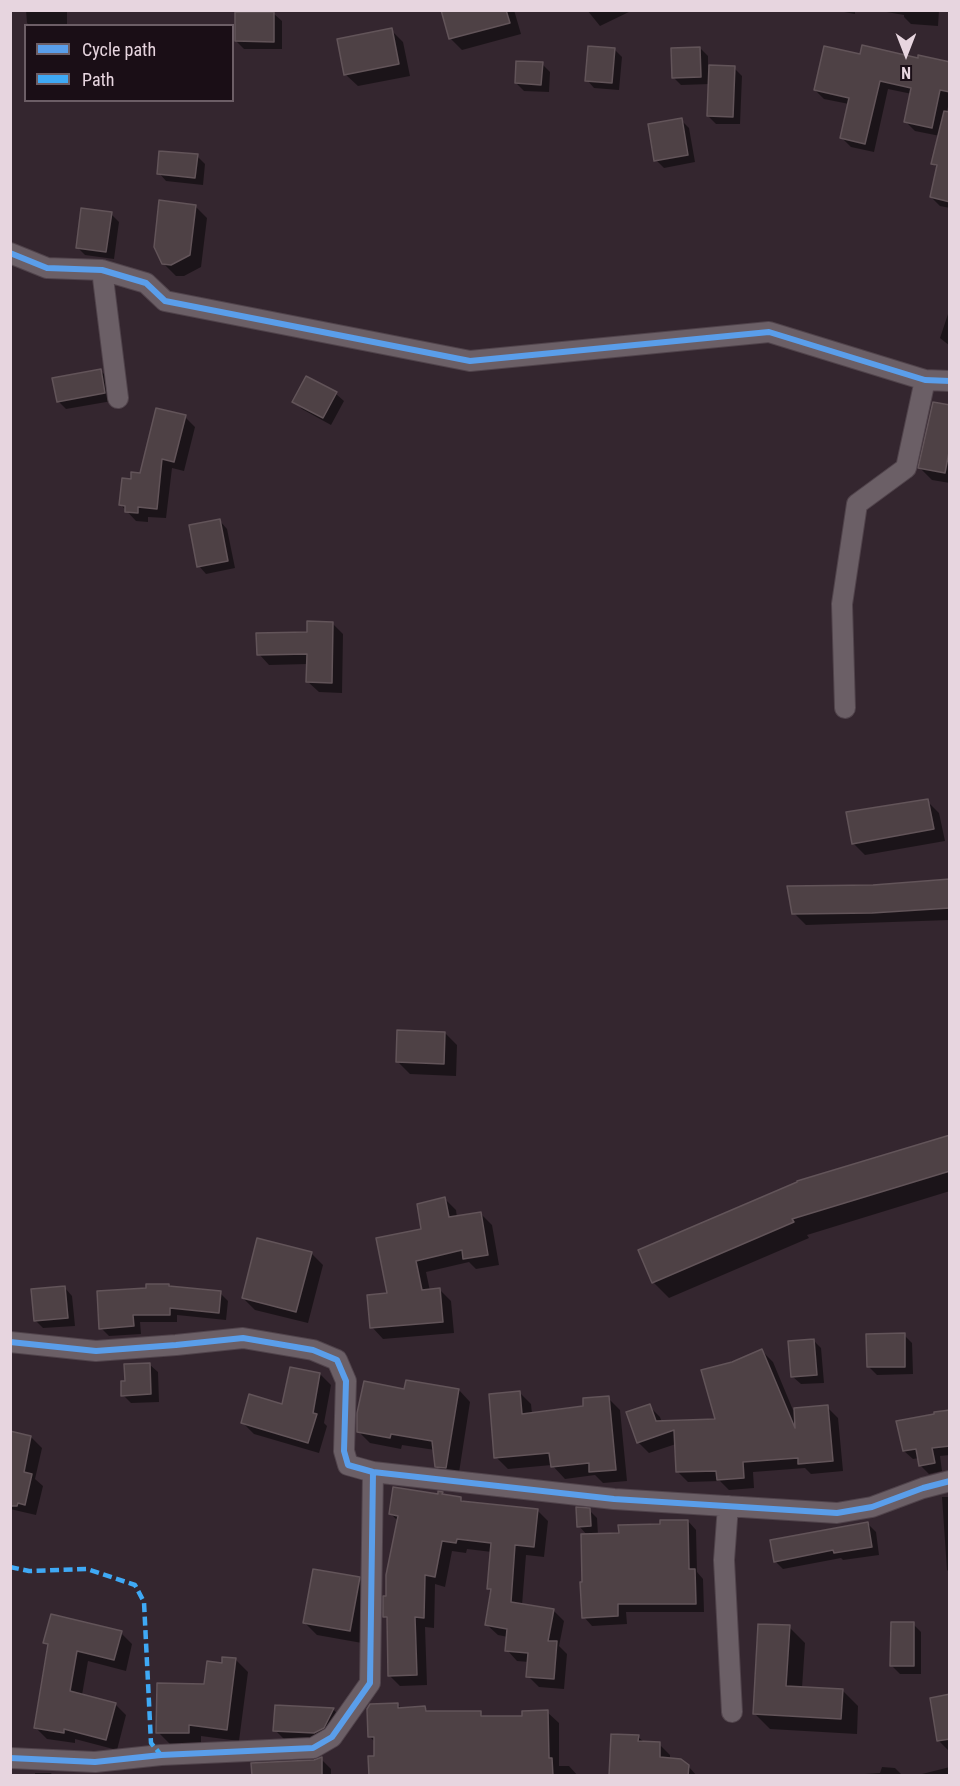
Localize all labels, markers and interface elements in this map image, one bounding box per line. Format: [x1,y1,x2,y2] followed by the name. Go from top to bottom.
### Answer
[24,24,234,102] legend
[876,24,936,84] north arrow
[82,39,156,60] text: Cycle path
[901,63,911,82] text: N
[82,69,115,90] text: Path

